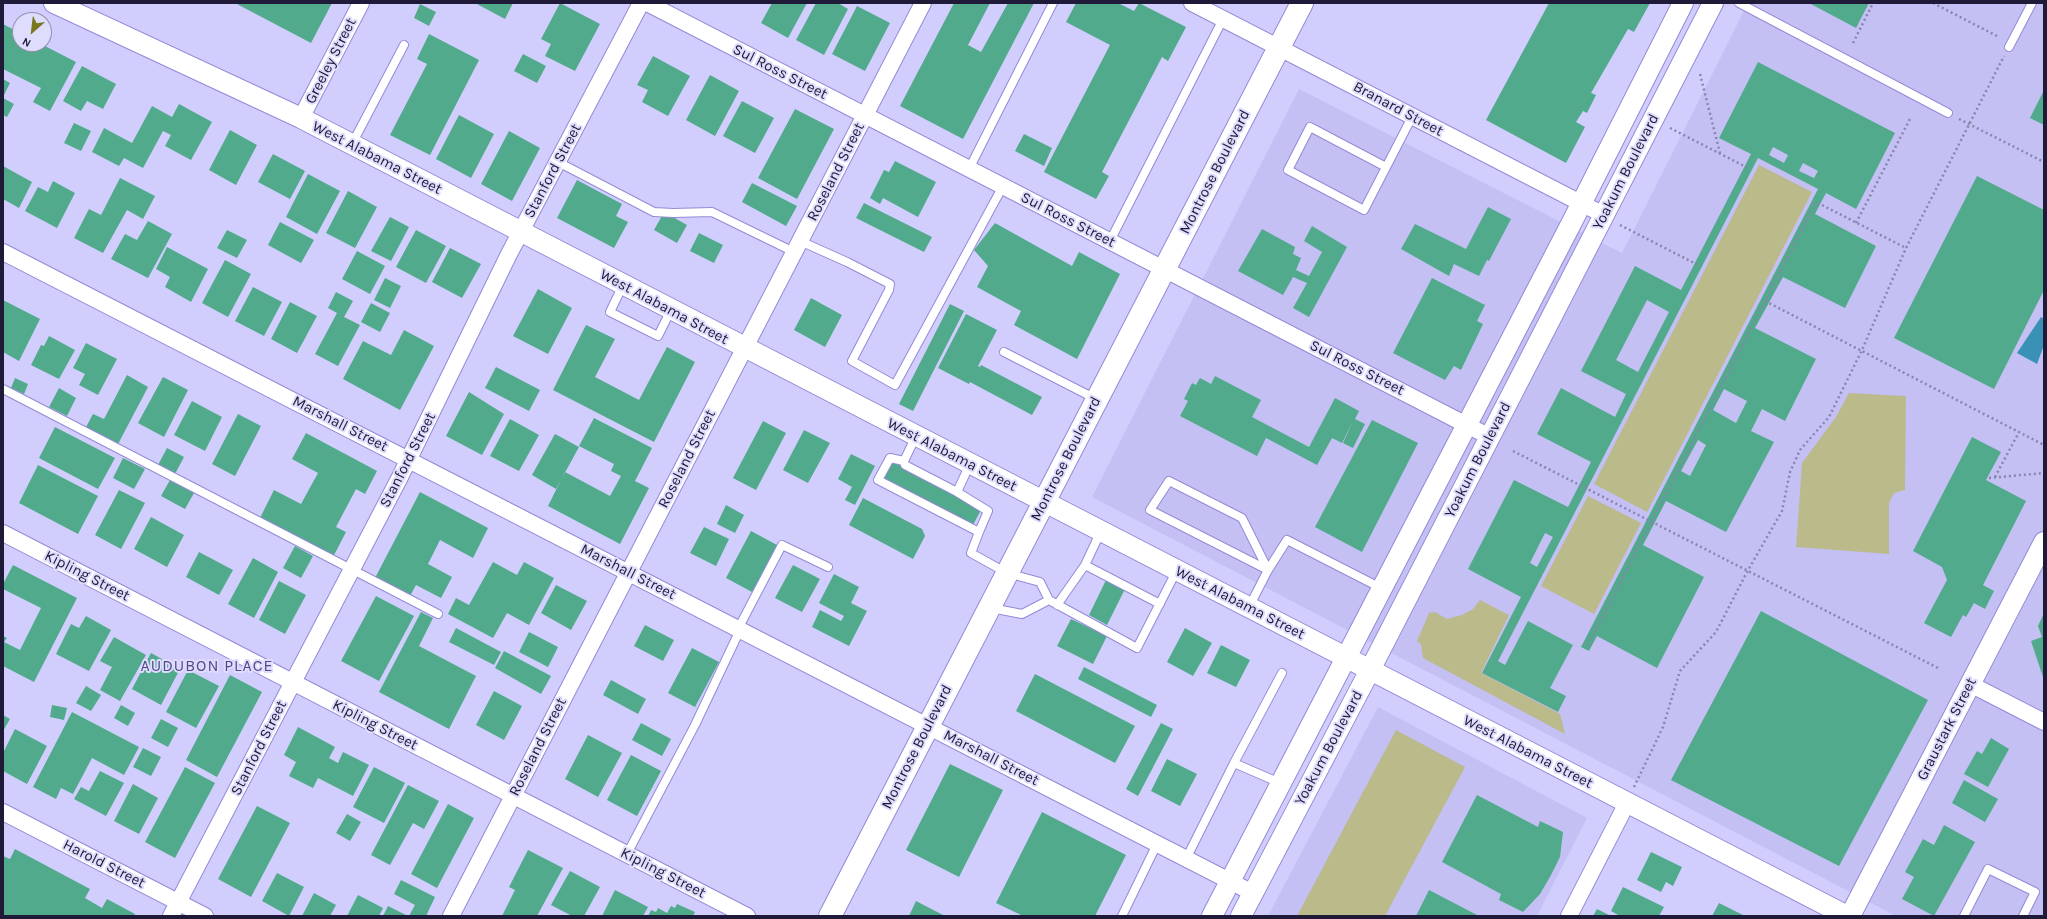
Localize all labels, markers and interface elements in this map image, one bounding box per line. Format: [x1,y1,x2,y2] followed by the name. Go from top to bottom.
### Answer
[12,12,52,52] north arrow
[302,15,360,107] street label: Greeley Street
[20,35,33,50] text: N
[730,40,830,104] street label: Sul Ross Street
[1350,78,1446,140] street label: Branard Street
[1176,107,1254,237] street label: Montrose Boulevard
[1589,111,1663,233] street label: Yoakum Boulevard
[309,118,445,198] street label: West Alabama Street
[803,120,869,224] street label: Roseland Street
[521,121,585,221] street label: Stanford Street
[1018,188,1118,252] street label: Sul Ross Street
[597,265,731,349] street label: West Alabama Street
[1307,336,1407,400] street label: Sul Ross Street
[289,392,391,456] street label: Marshall Street
[1027,394,1105,524] street label: Montrose Boulevard
[1441,399,1515,521] street label: Yoakum Boulevard
[654,407,720,511] street label: Roseland Street
[376,409,440,511] street label: Stanford Street
[884,415,1020,495] street label: West Alabama Street
[577,540,679,604] street label: Marshall Street
[41,547,133,605] street label: Kipling Street
[1172,563,1308,643] street label: West Alabama Street
[141,656,273,676] district label: AUDUBON PLACE
[1913,675,1981,783] street label: Graustark Street
[878,682,956,812] street label: Montrose Boulevard
[1291,688,1367,808] street label: Yoakum Boulevard
[505,695,571,799] street label: Roseland Street
[329,696,421,754] street label: Kipling Street
[227,697,291,799] street label: Stanford Street
[1460,712,1596,792] street label: West Alabama Street
[940,726,1042,790] street label: Marshall Street
[60,836,148,892] street label: Harold Street
[617,844,709,902] street label: Kipling Street

